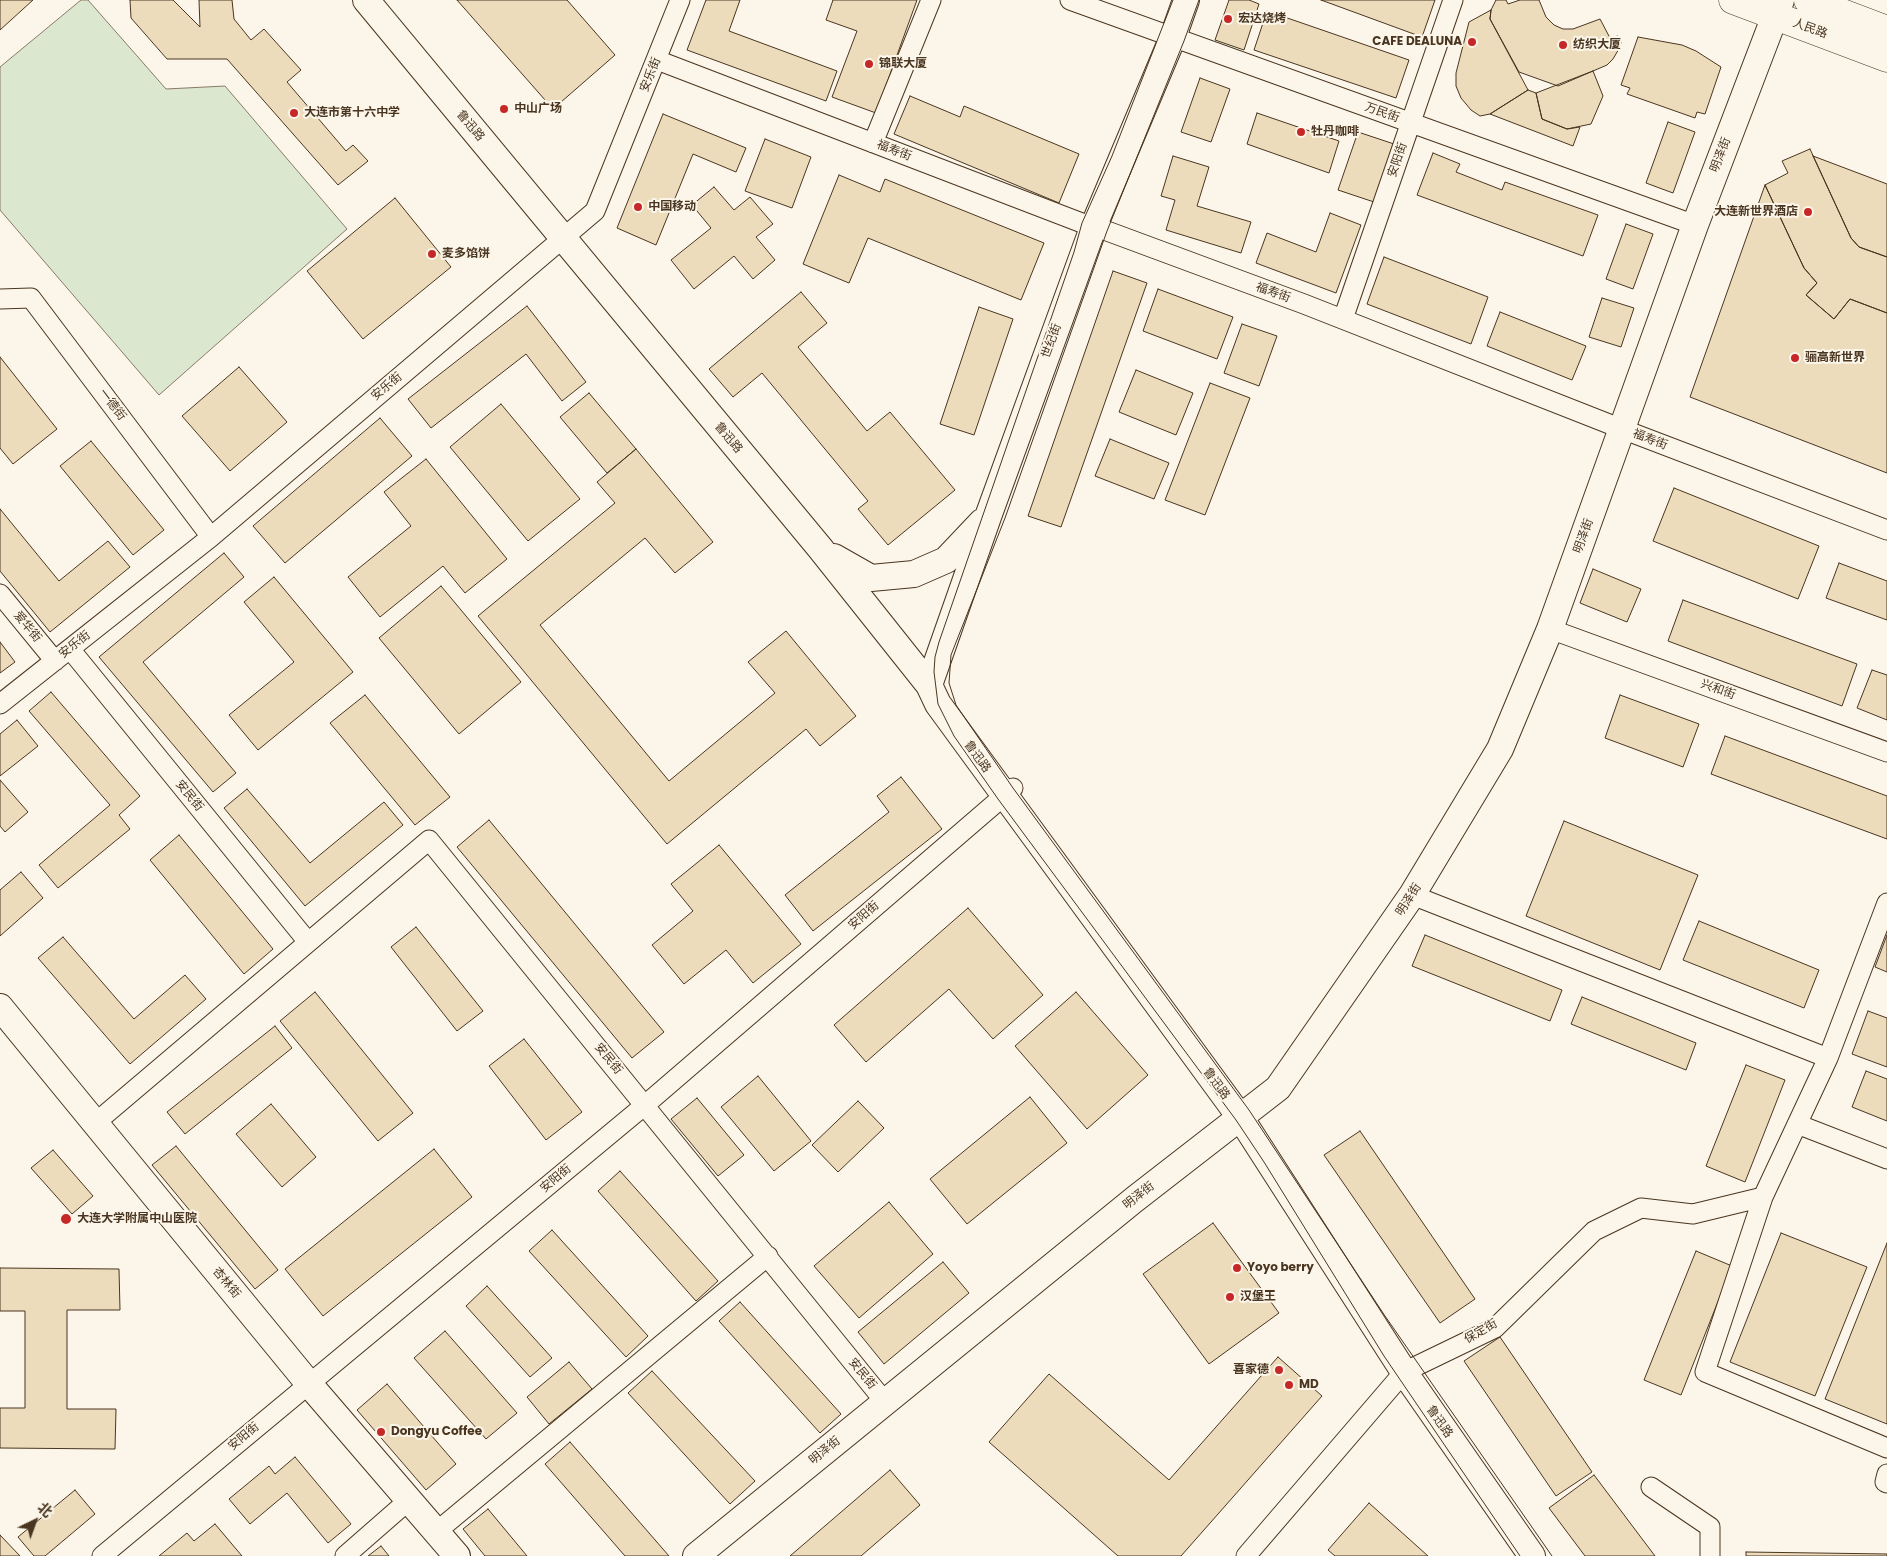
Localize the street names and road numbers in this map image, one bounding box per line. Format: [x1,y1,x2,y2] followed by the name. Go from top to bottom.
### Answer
[1791,16,1829,42] street label: 人民路
[638,56,664,94] street label: 安乐街
[1363,100,1401,126] street label: 万民街
[453,108,487,144] street label: 鲁迅路
[1708,136,1734,174] street label: 明泽街
[875,138,913,164] street label: 福寿街
[1385,141,1411,179] street label: 安阳街
[1254,280,1292,306] street label: 福寿街
[1039,322,1065,360] street label: 世纪街
[369,370,405,404] street label: 安乐街
[95,386,129,424] street label: 一德街
[711,420,745,456] street label: 鲁迅路
[1631,427,1669,453] street label: 福寿街
[1571,517,1597,555] street label: 明泽街
[10,609,44,645] street label: 爱华街
[56,628,94,662] street label: 安乐街
[1699,677,1737,703] street label: 兴和街
[961,738,993,776] street label: 鲁迅路
[172,777,206,815] street label: 安民街
[1393,881,1425,919] street label: 明泽街
[846,899,882,933] street label: 安阳街
[591,1040,625,1078] street label: 安民街
[1200,1065,1232,1103] street label: 鲁迅路
[538,1162,574,1196] street label: 安阳街
[1120,1179,1158,1213] street label: 明泽街
[209,1265,243,1301] street label: 杏林街
[1462,1317,1500,1347] street label: 保定街
[845,1355,879,1393] street label: 安民街
[1423,1403,1455,1441] street label: 鲁迅路
[226,1420,262,1454] street label: 安阳街
[806,1434,844,1468] street label: 明泽街

